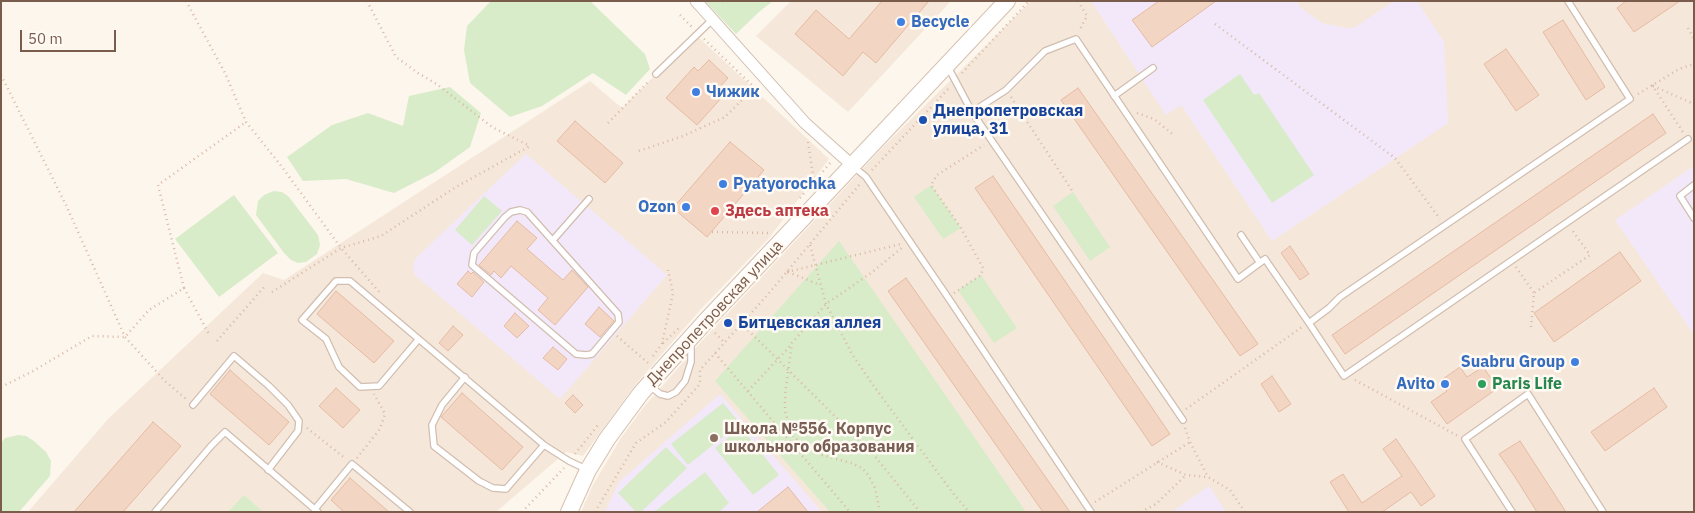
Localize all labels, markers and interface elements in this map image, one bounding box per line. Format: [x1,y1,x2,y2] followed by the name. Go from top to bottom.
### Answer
[911,12,969,32] place label: Becycle
[895,16,907,28] marker: Becycle
[22,20,119,52] scale bar
[28,29,63,48] text: 50 m
[706,82,760,102] place label: Чижик
[690,86,702,98] marker: Чижик
[933,101,1083,139] place label: Днепропетровская улица, 31
[917,114,929,126] marker: Днепропетровская улица, 31
[733,174,836,194] place label: Pyatyorochka
[717,178,729,190] marker: Pyatyorochka
[638,197,676,217] place label: Ozon
[680,201,692,213] marker: Ozon
[725,201,829,221] place label: Здесь аптека
[709,205,721,217] marker: Здесь аптека
[643,236,787,390] street label: Днепропетровская улица
[738,313,881,333] place label: Битцевская аллея
[722,317,734,329] marker: Битцевская аллея
[1461,352,1565,372] place label: Suabru Group
[1569,356,1581,368] marker: Suabru Group
[1396,374,1435,394] place label: Avito
[1492,374,1562,394] place label: Paris Life
[1439,378,1451,390] marker: Avito
[1476,378,1488,390] marker: Paris Life
[724,419,915,457] place label: Школа №556. Корпус школьного образования
[708,432,720,444] marker: Школа №556. Корпус школьного образования

